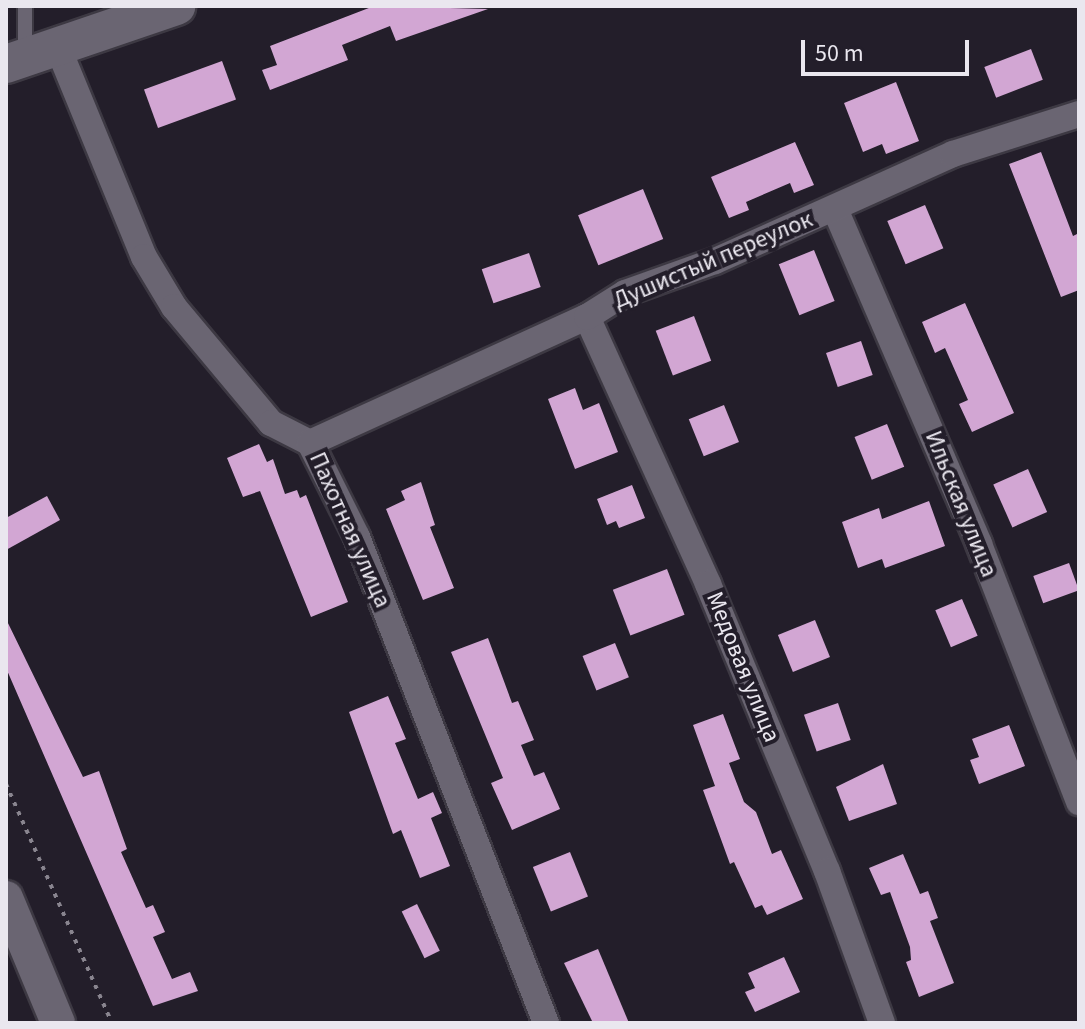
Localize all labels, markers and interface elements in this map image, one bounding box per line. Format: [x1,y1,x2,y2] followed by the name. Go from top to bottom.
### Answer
[805,24,973,74] scale bar
[815,36,864,71] text: 50 m
[609,205,817,315] street label: Душистый переулок
[919,427,1003,581] street label: Ильская улица
[303,448,397,612] street label: Пахотная улица
[700,588,786,746] street label: Медовая улица

